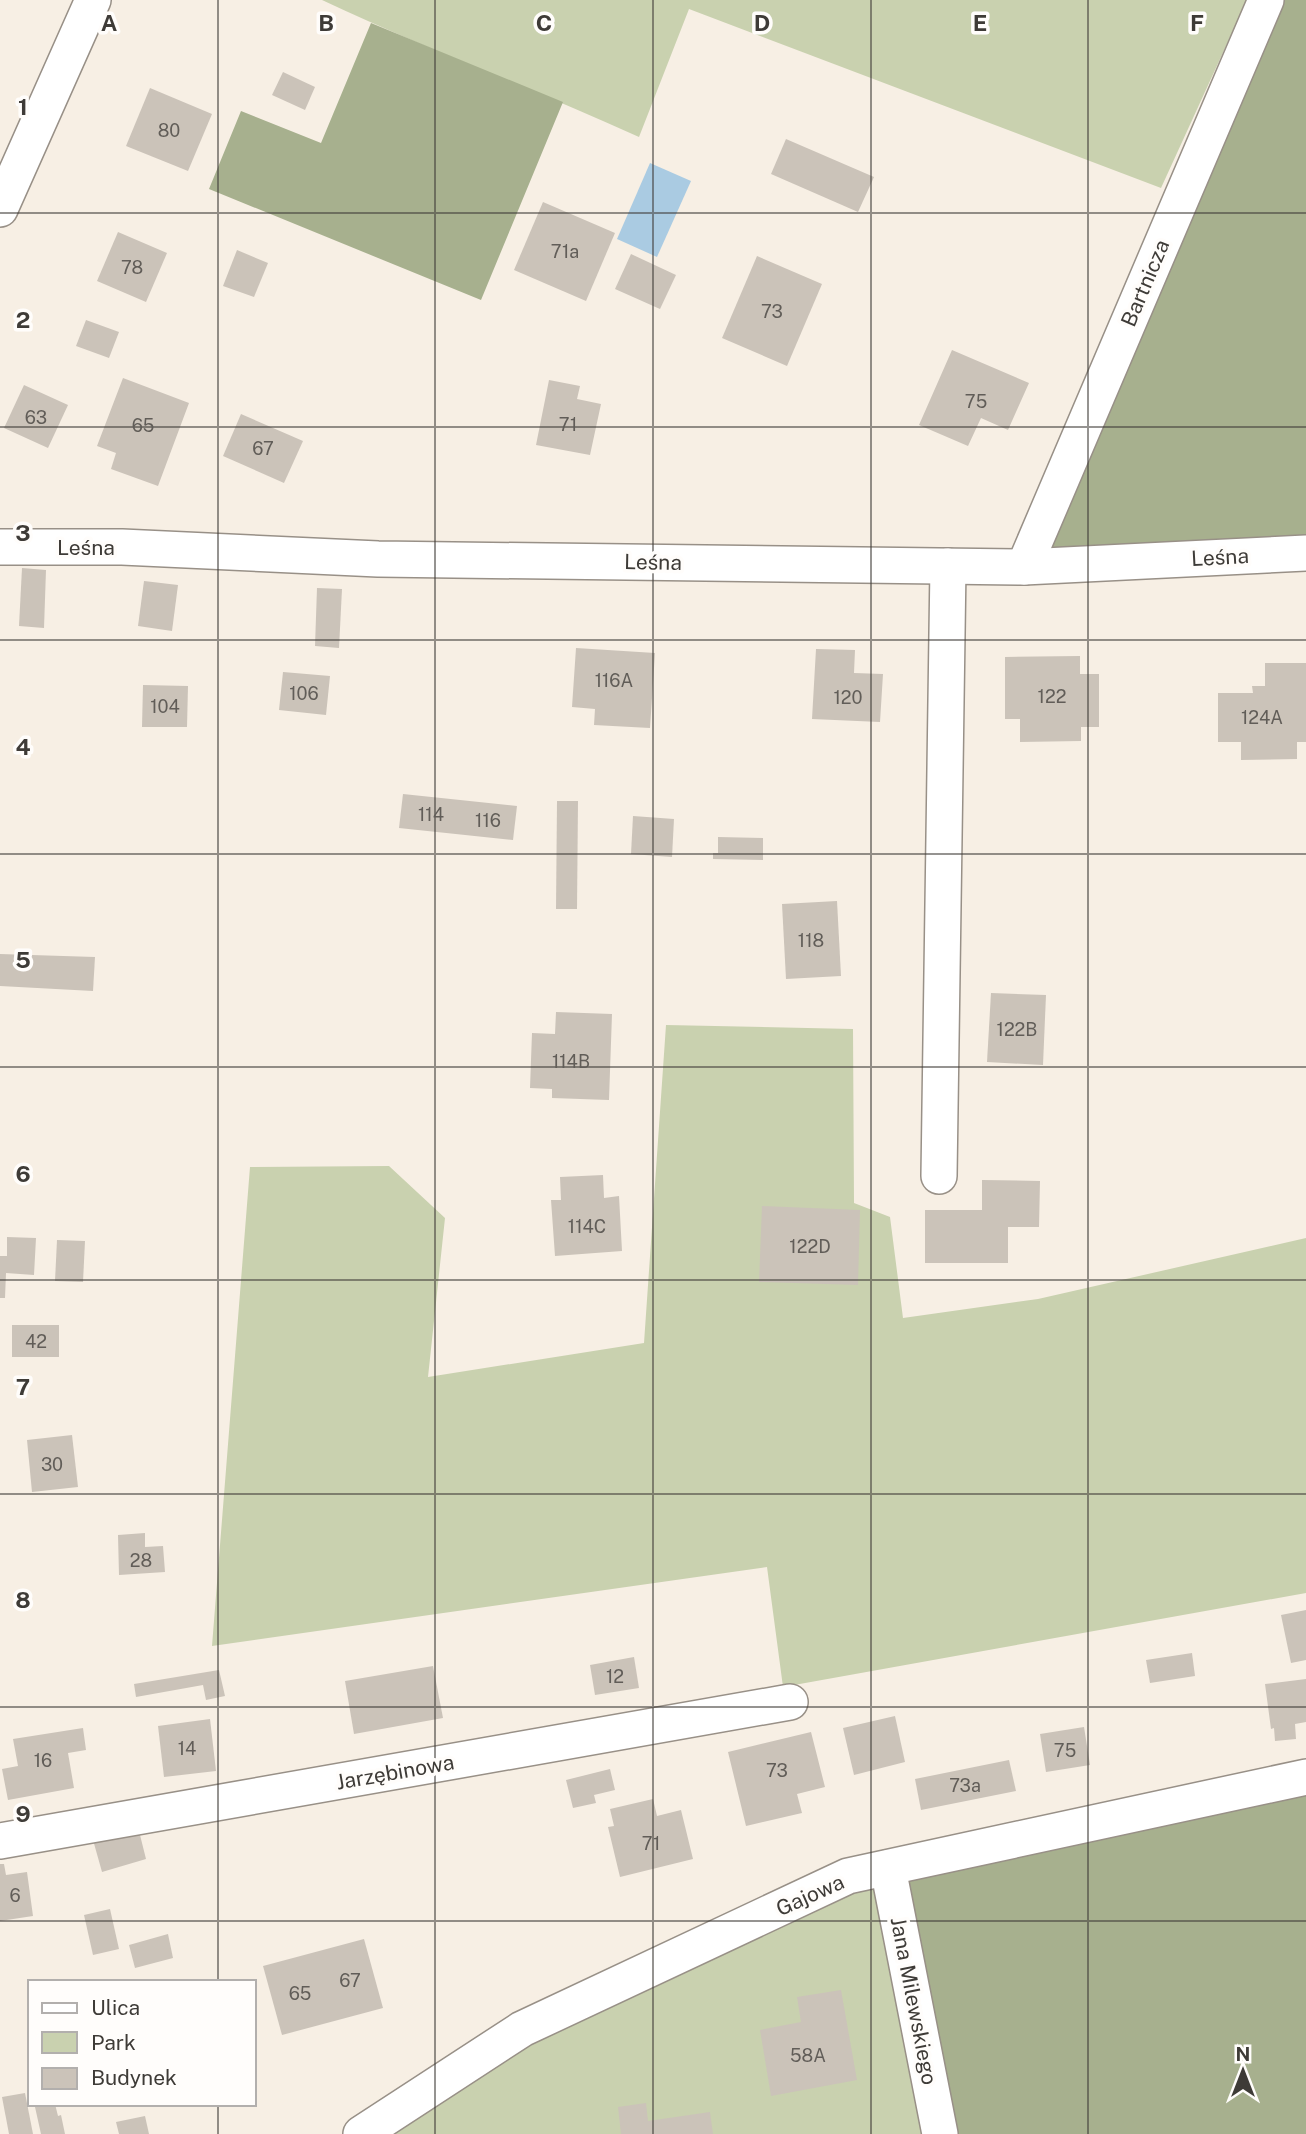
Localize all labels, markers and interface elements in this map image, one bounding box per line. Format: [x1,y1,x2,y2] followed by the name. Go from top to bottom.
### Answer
[101,9,118,36] text: A
[318,9,334,36] text: B
[536,9,552,36] text: C
[754,9,770,36] text: D
[973,9,987,36] text: E
[1190,9,1204,36] text: F
[18,93,28,120] text: 1
[158,120,180,141] house number: 80
[1116,236,1174,330] street label: Bartnicza
[551,241,579,262] house number: 71a
[121,257,143,278] house number: 78
[761,301,783,322] house number: 73
[16,306,30,333] text: 2
[965,391,987,412] house number: 75
[25,407,47,428] house number: 63
[559,414,577,435] house number: 71
[132,415,154,436] house number: 65
[252,438,274,459] house number: 67
[15,519,31,546] text: 3
[57,535,115,560] street label: Leśna
[1190,543,1250,571] street label: Leśna
[624,549,682,575] street label: Leśna
[595,670,634,691] house number: 116A
[289,683,319,704] house number: 106
[1038,686,1066,707] house number: 122
[833,687,863,708] house number: 120
[150,696,180,717] house number: 104
[1241,707,1283,728] house number: 124A
[15,733,31,760] text: 4
[418,804,444,825] house number: 114
[475,810,501,831] house number: 116
[798,930,824,951] house number: 118
[15,946,31,973] text: 5
[997,1019,1037,1040] house number: 122B
[552,1051,590,1072] house number: 114B
[15,1160,31,1187] text: 6
[568,1216,606,1237] house number: 114C
[789,1236,831,1257] house number: 122D
[25,1331,47,1352] house number: 42
[16,1373,30,1400] text: 7
[41,1454,63,1475] house number: 30
[130,1550,152,1571] house number: 28
[15,1586,31,1613] text: 8
[606,1666,624,1687] house number: 12
[178,1738,196,1759] house number: 14
[1054,1740,1076,1761] house number: 75
[334,1749,456,1795] street label: Jarzębinowa
[34,1750,52,1771] house number: 16
[766,1760,788,1781] house number: 73
[949,1775,981,1796] house number: 73a
[15,1800,31,1827] text: 9
[642,1833,660,1854] house number: 71
[772,1869,848,1921] street label: Gajowa
[9,1885,21,1906] house number: 6
[885,1915,943,2087] street label: Jana Milewskiego
[339,1970,361,1991] house number: 67
[28,1980,256,2106] legend
[289,1983,311,2004] house number: 65
[91,1995,140,2020] text: Ulica
[91,2030,136,2055] text: Park
[1208,2036,1278,2106] north arrow
[1236,2043,1250,2065] text: N
[790,2045,826,2066] house number: 58A
[91,2065,177,2090] text: Budynek

